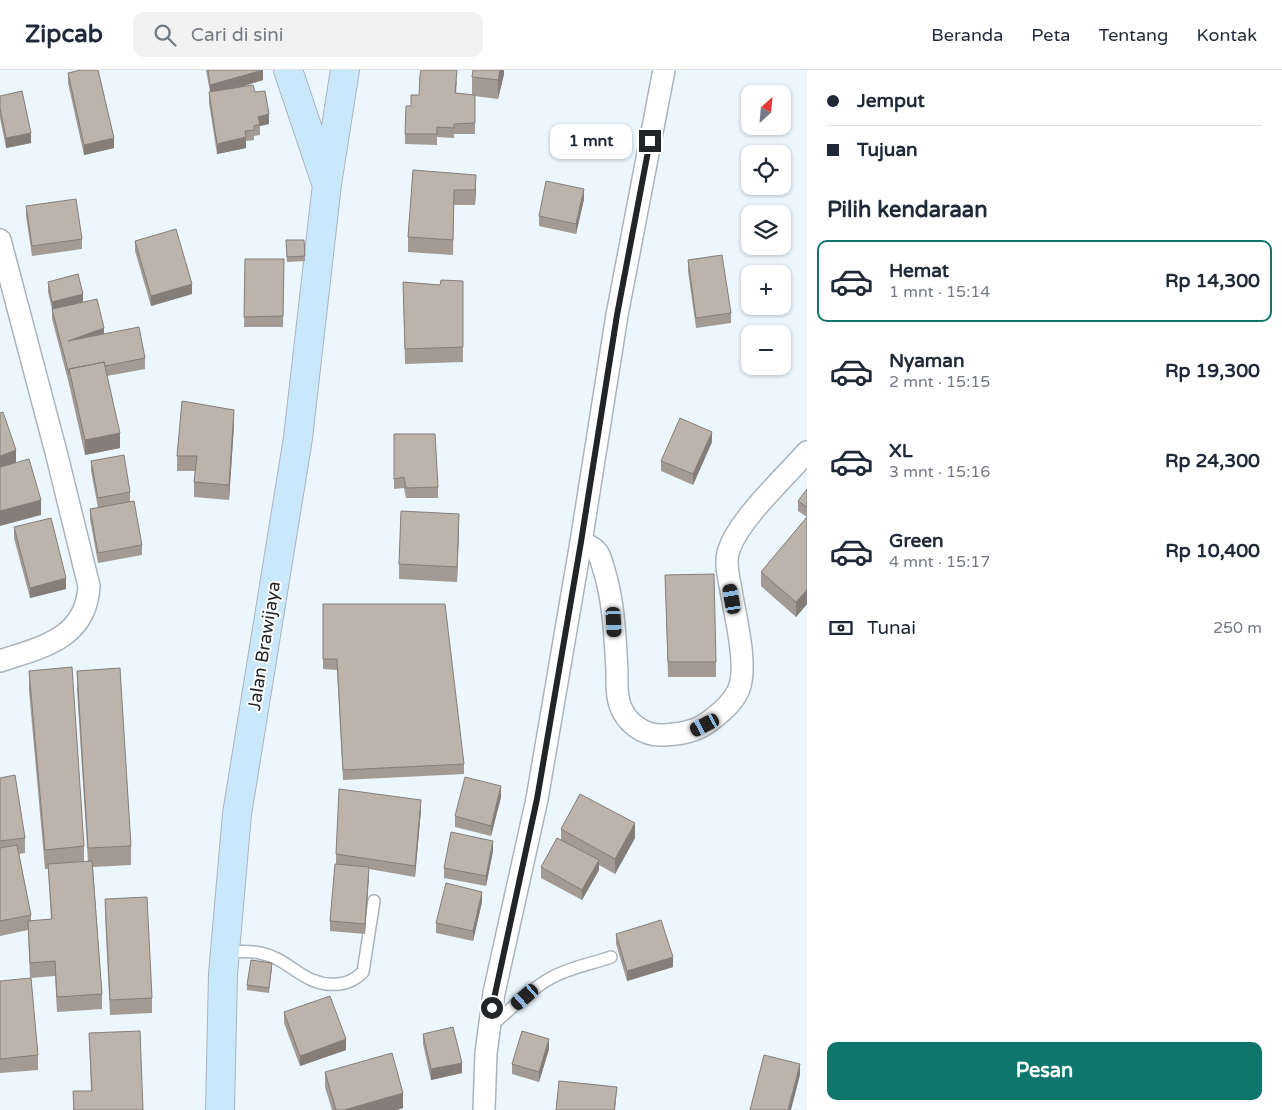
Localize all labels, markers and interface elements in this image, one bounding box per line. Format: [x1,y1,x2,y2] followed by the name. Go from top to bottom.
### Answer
[133,12,483,57] search box
[25,20,103,49] text: Zipcab
[151,21,179,49] icon: search
[191,24,284,46] text: Cari di sini
[931,24,1003,46] text: Beranda
[1031,24,1070,46] text: Peta
[1098,24,1168,46] text: Tentang
[1196,24,1257,46] text: Kontak
[741,85,791,135] north arrow
[741,85,791,375] map controls
[857,90,925,112] text: Jemput
[550,124,632,158] callout: 1 mnt
[639,130,661,152] route end
[569,131,613,151] text: 1 mnt
[857,139,918,161] text: Tujuan
[741,145,791,195] button: locate
[827,197,988,223] text: Pilih kendaraan
[741,205,791,255] button: layers
[829,259,874,304] icon: car
[889,260,949,282] text: Hemat
[741,265,791,315] button: +
[1165,270,1260,292] text: Rp 14,300
[889,282,990,302] text: 1 mnt · 15:14
[741,325,791,375] button: −
[829,349,874,394] icon: car
[889,350,965,372] text: Nyaman
[1165,360,1260,382] text: Rp 19,300
[889,372,990,392] text: 2 mnt · 15:15
[829,439,874,484] icon: car
[889,440,913,462] text: XL
[1165,450,1260,472] text: Rp 24,300
[889,462,990,482] text: 3 mnt · 15:16
[829,529,874,574] icon: car
[889,530,943,552] text: Green
[1165,540,1260,562] text: Rp 10,400
[889,552,990,572] text: 4 mnt · 15:17
[243,580,285,712] street label: Jalan Brawijaya
[722,583,741,615] car
[605,607,622,637] car
[827,614,855,642] icon: cash
[867,617,916,639] text: Tunai
[1213,618,1262,638] text: 250 m
[688,712,721,738] car
[508,981,541,1013] car
[481,997,503,1019] route start
[827,1042,1262,1100] button: Pesan

